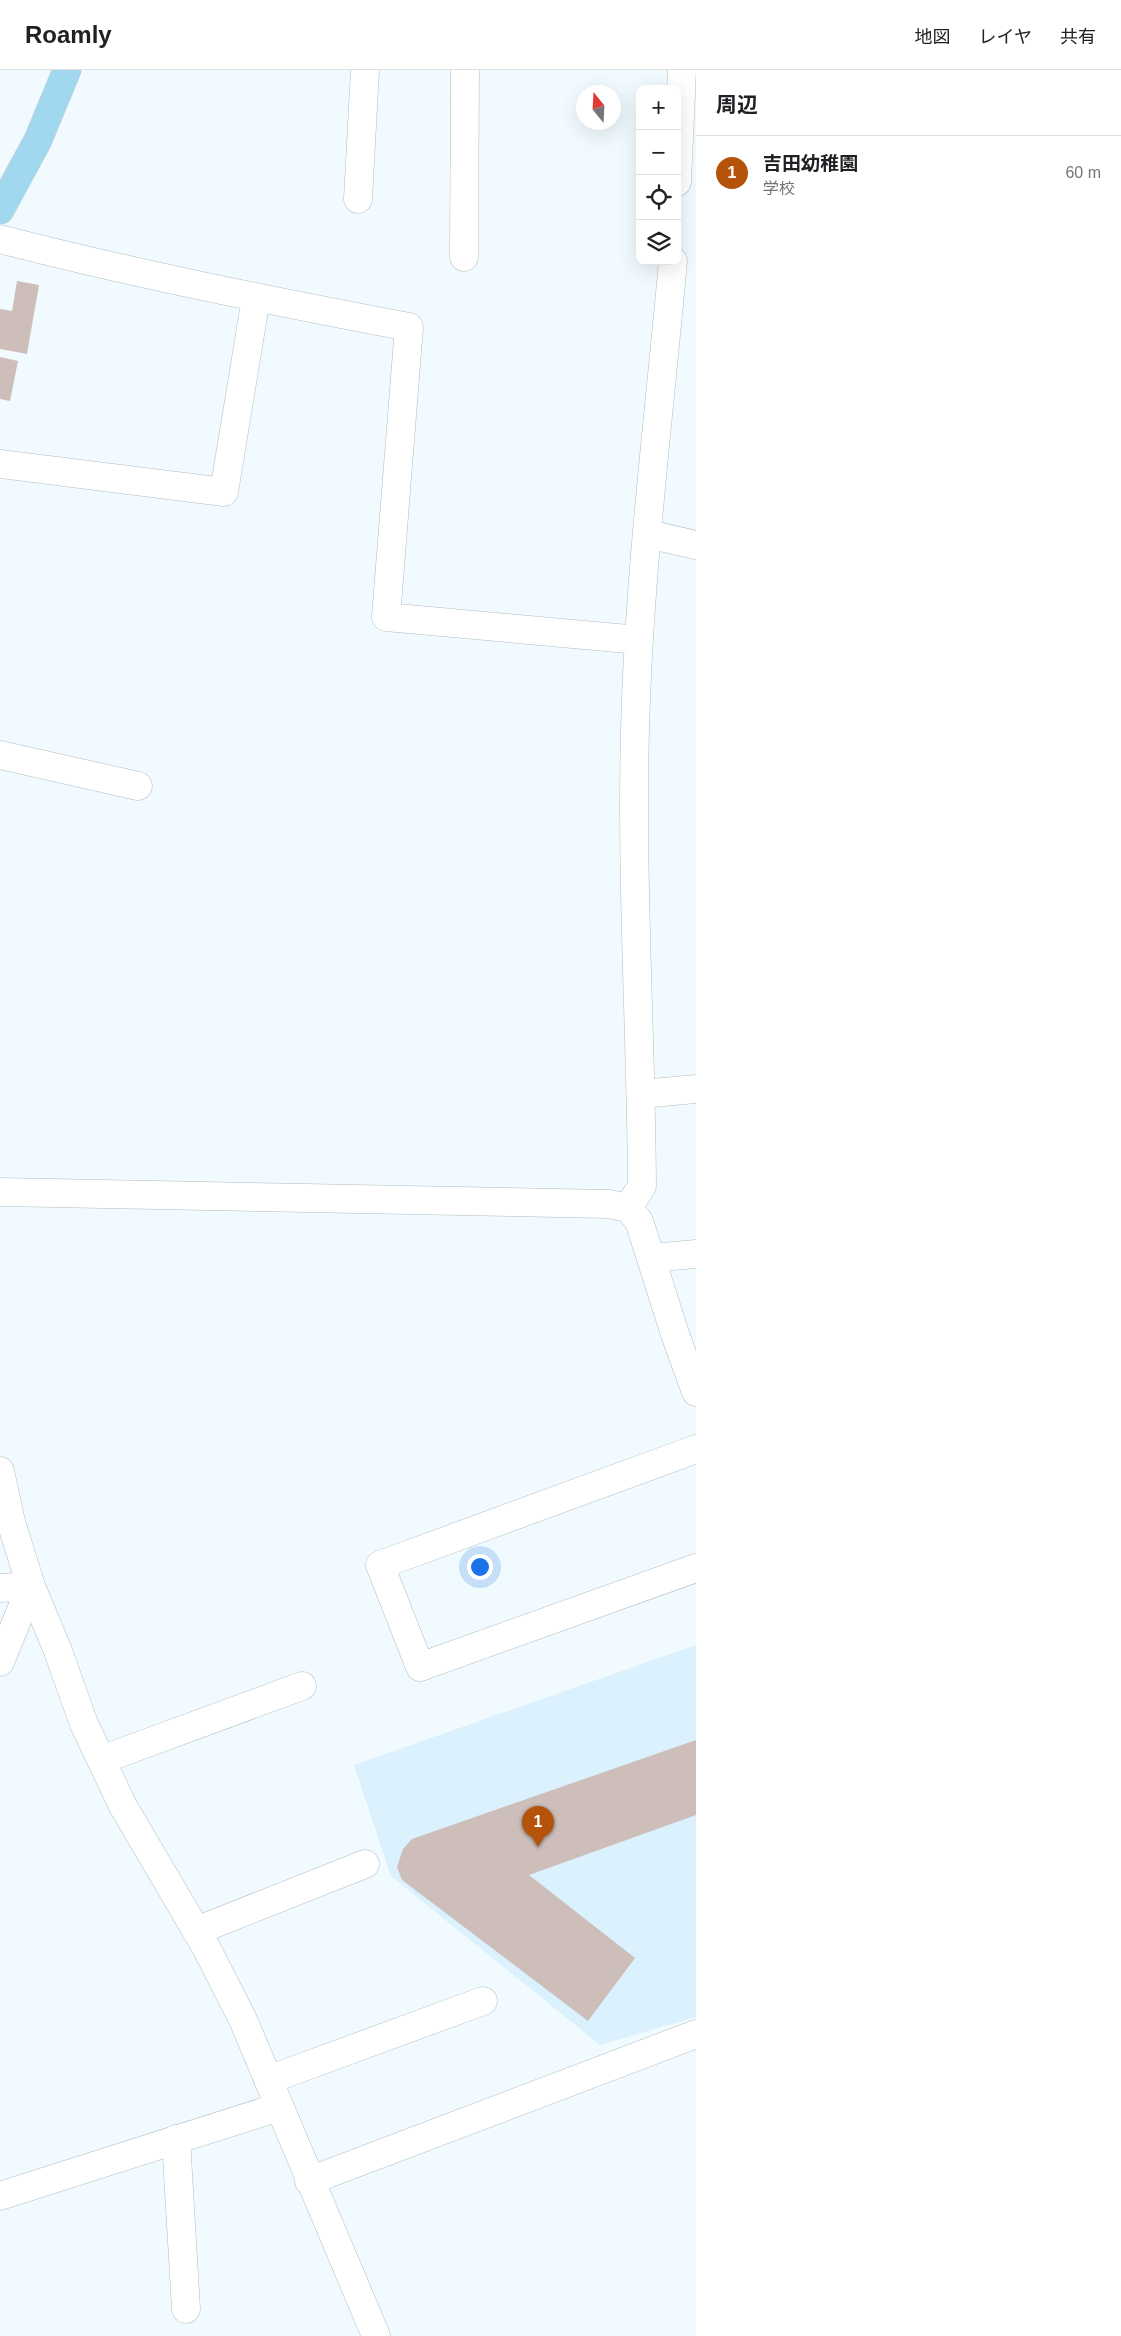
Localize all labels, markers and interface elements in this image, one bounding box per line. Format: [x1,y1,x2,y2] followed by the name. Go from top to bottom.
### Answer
[25,21,112,48] text: Roamly
[915,27,951,47] text: 地図
[979,27,1032,47] text: レイヤ
[1060,27,1096,47] text: 共有
[576,85,621,130] north arrow
[636,85,681,265] map controls
[636,85,681,130] button: +
[716,93,758,116] text: 周辺
[636,130,681,175] button: −
[763,153,858,174] text: 吉田幼稚園
[728,164,736,181] text: 1
[1065,164,1101,181] text: 60 m
[636,175,681,220] button: locate
[763,180,795,197] text: 学校
[636,220,681,265] button: layers
[467,1554,493,1580] your location
[522,1806,554,1847] pin: 1

